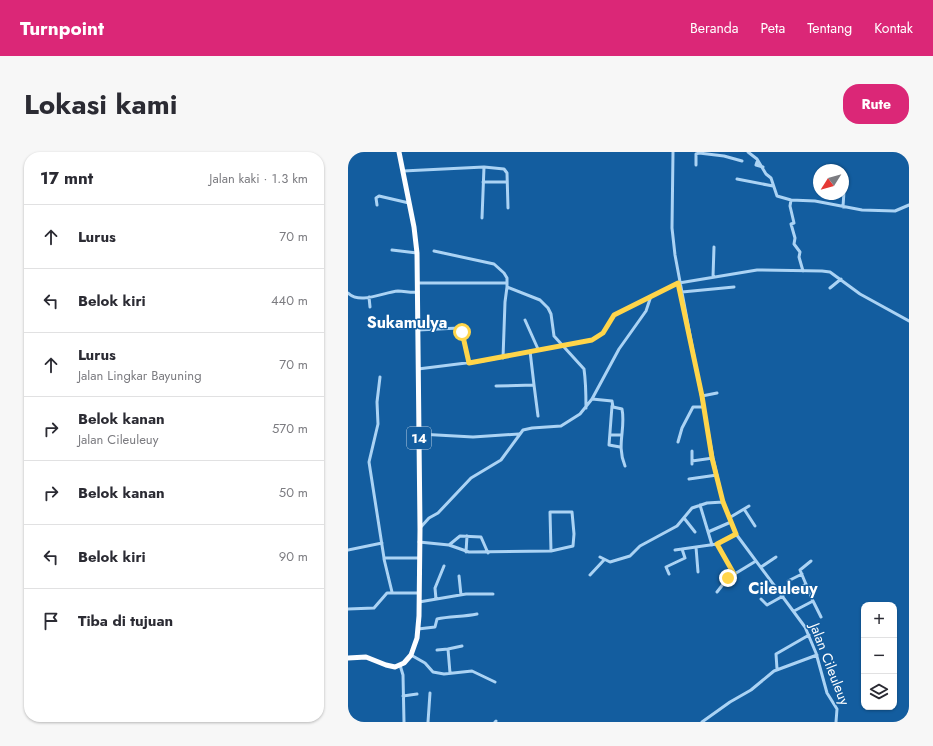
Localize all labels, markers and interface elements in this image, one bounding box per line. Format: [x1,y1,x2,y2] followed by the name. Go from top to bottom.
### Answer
[20,15,104,42] text: Turnpoint
[690,18,739,38] text: Beranda
[761,18,785,38] text: Peta
[807,18,852,38] text: Tentang
[874,18,913,38] text: Kontak
[24,84,177,125] text: Lokasi kami
[843,84,909,124] button: Rute
[813,164,849,200] north arrow
[40,166,93,190] text: 17 mnt
[209,169,308,188] text: Jalan kaki · 1.3 km
[40,226,62,248] icon: ahead
[78,226,116,248] text: Lurus
[279,227,308,246] text: 70 m
[40,290,62,312] icon: left
[78,290,146,312] text: Belok kiri
[271,291,308,310] text: 440 m
[367,311,447,334] district label: Sukamulya
[453,323,471,341] route start
[78,344,116,366] text: Lurus
[40,354,62,376] icon: ahead
[279,355,308,374] text: 70 m
[78,366,202,385] text: Jalan Lingkar Bayuning
[78,408,165,430] text: Belok kanan
[40,418,62,440] icon: right
[272,419,308,438] text: 570 m
[407,427,431,449] road number: 14
[78,430,158,449] text: Jalan Cileuleuy
[40,482,62,504] icon: right
[78,482,165,504] text: Belok kanan
[279,483,308,502] text: 50 m
[40,546,62,568] icon: left
[78,546,146,568] text: Belok kiri
[279,547,308,566] text: 90 m
[719,569,737,587] route end
[748,577,818,600] district label: Cileuleuy
[861,602,897,710] map controls
[861,602,897,638] button: +
[40,610,62,632] icon: arrive
[78,610,173,632] text: Tiba di tujuan
[804,618,855,709] street label: Jalan Cileuleuy
[861,638,897,674] button: −
[861,674,897,710] button: layers

